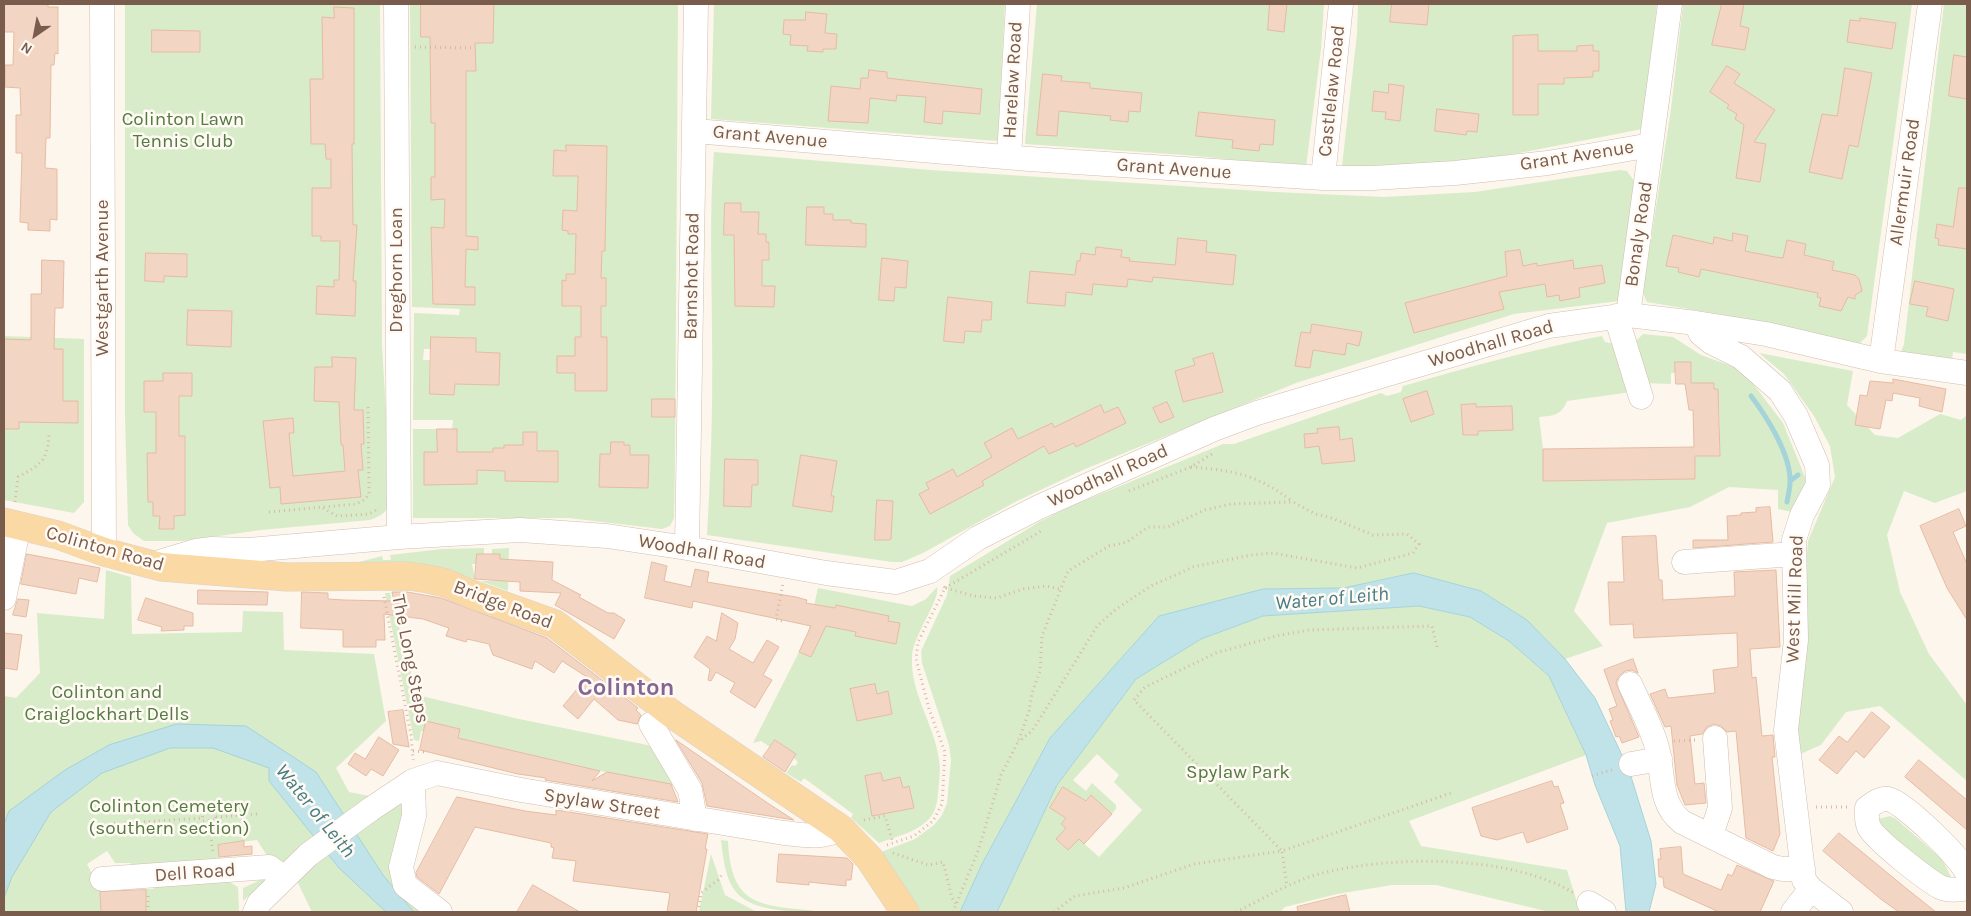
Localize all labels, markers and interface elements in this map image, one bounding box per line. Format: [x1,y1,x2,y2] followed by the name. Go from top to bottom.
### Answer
[10,10,60,60] north arrow
[999,21,1027,139] street label: Harelaw Road
[1314,24,1350,158] street label: Castlelaw Road
[18,38,35,58] text: N
[122,109,244,153] park label: Colinton Lawn Tennis Club
[1885,117,1925,247] street label: Allermuir Road
[712,121,828,153] street label: Grant Avenue
[1518,136,1636,176] street label: Grant Avenue
[1116,154,1232,184] street label: Grant Avenue
[1620,180,1658,288] street label: Bonaly Road
[92,200,114,356] street label: Westgarth Avenue
[386,207,408,333] street label: Dreghorn Loan
[679,212,705,340] street label: Barnshot Road
[1426,315,1556,373] street label: Woodhall Road
[1044,439,1172,513] street label: Woodhall Road
[43,521,167,577] street label: Colinton Road
[636,530,768,574] street label: Woodhall Road
[1781,534,1809,664] street label: West Mill Road
[450,576,556,634] street label: Bridge Road
[1274,582,1390,616] water label: Water of Leith
[386,593,434,725] street label: The Long Steps
[578,674,674,702] district label: Colinton
[25,682,189,726] park label: Colinton and Craiglockhart Dells
[270,759,360,863] water label: Water of Leith
[1186,762,1290,784] park label: Spylaw Park
[542,784,662,824] street label: Spylaw Street
[89,796,249,840] park label: Colinton Cemetery (southern section)
[154,859,236,887] street label: Dell Road

